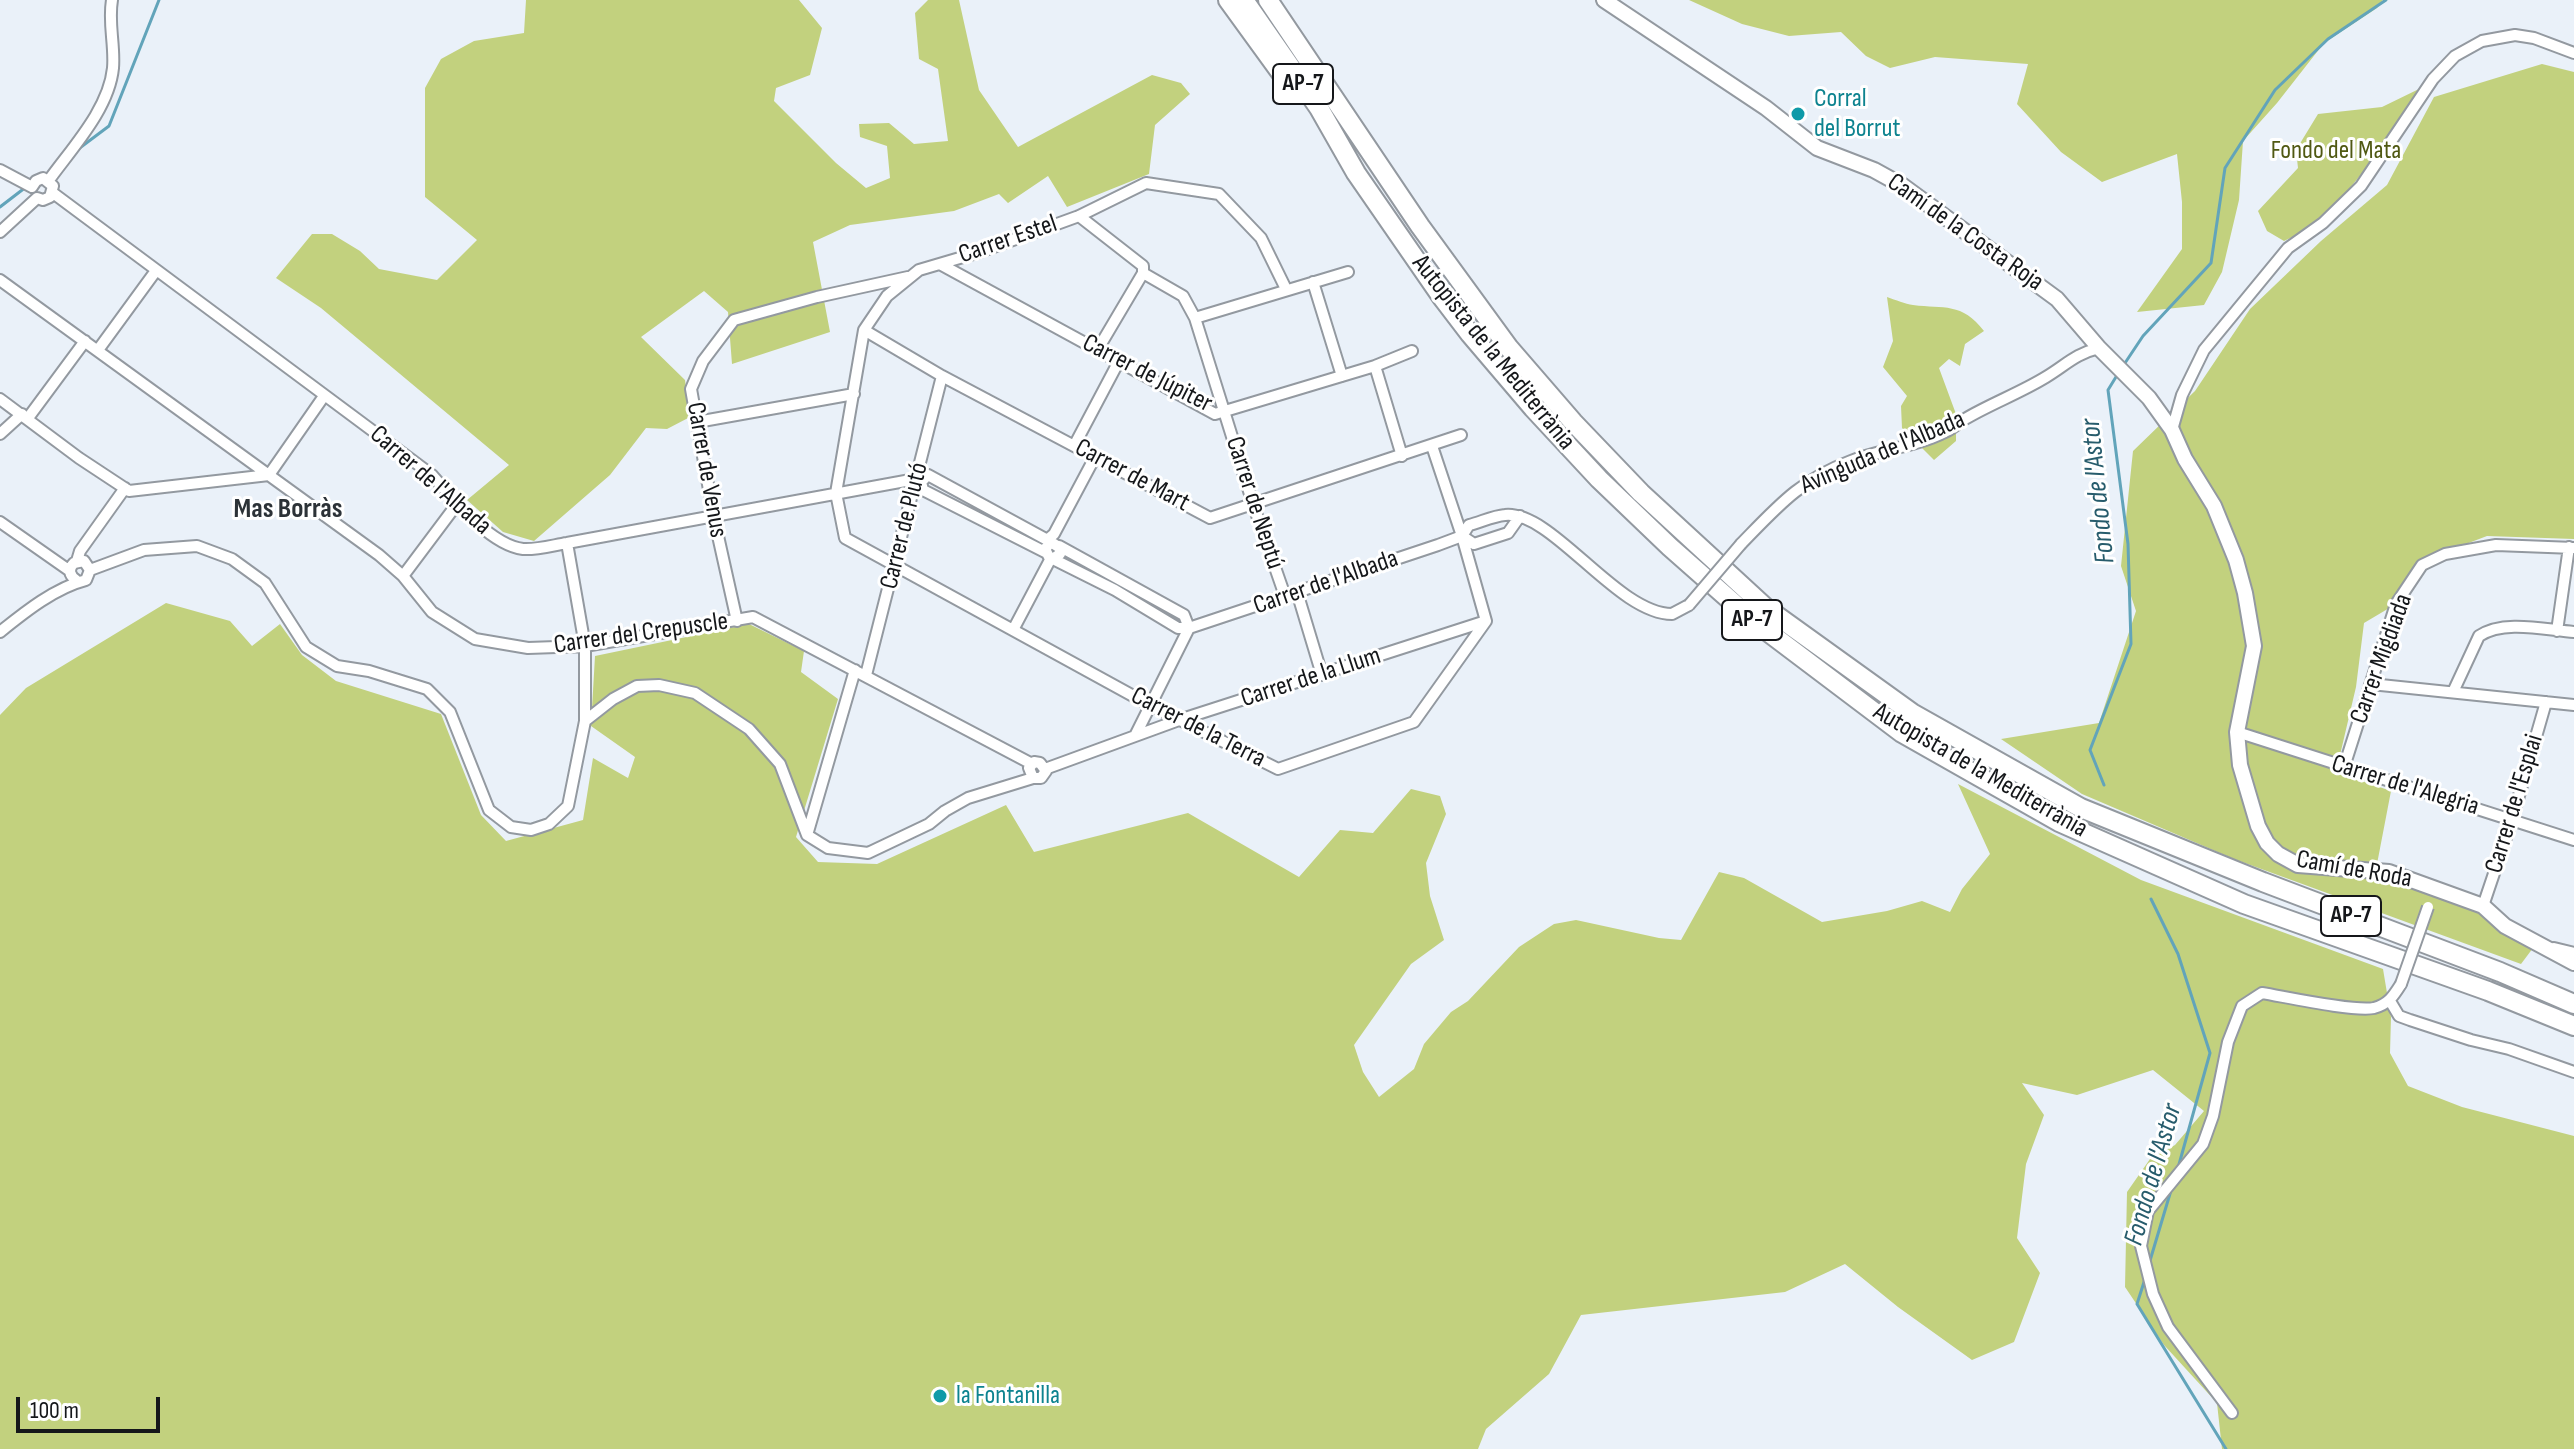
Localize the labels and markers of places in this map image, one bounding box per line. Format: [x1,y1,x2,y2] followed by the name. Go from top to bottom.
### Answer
[1814,83,1900,144] place label: Corral del Borrut
[1789,105,1807,123] marker: Corral del Borrut
[956,1380,1060,1412] place label: la Fontanilla
[931,1387,949,1405] marker: la Fontanilla

